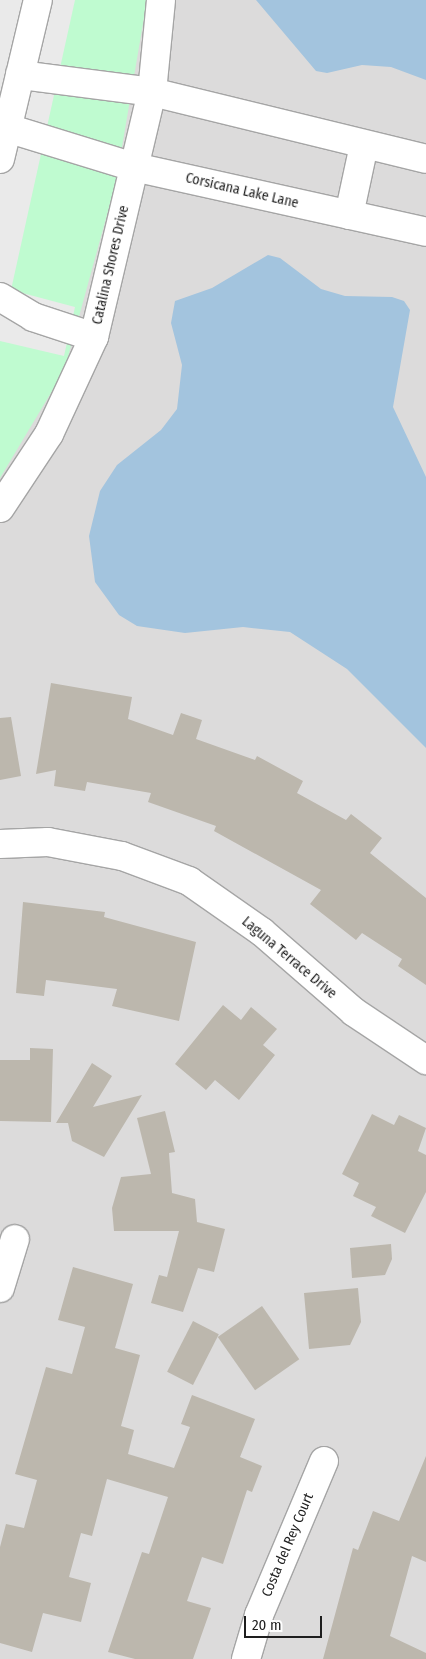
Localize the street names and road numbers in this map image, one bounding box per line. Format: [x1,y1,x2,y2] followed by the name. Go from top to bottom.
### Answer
[184,170,300,212] street label: Corsicana Lake Lane
[89,204,133,326] street label: Catalina Shores Drive
[238,913,340,1003] street label: Laguna Terrace Drive
[259,1491,317,1599] street label: Costa del Rey Court

